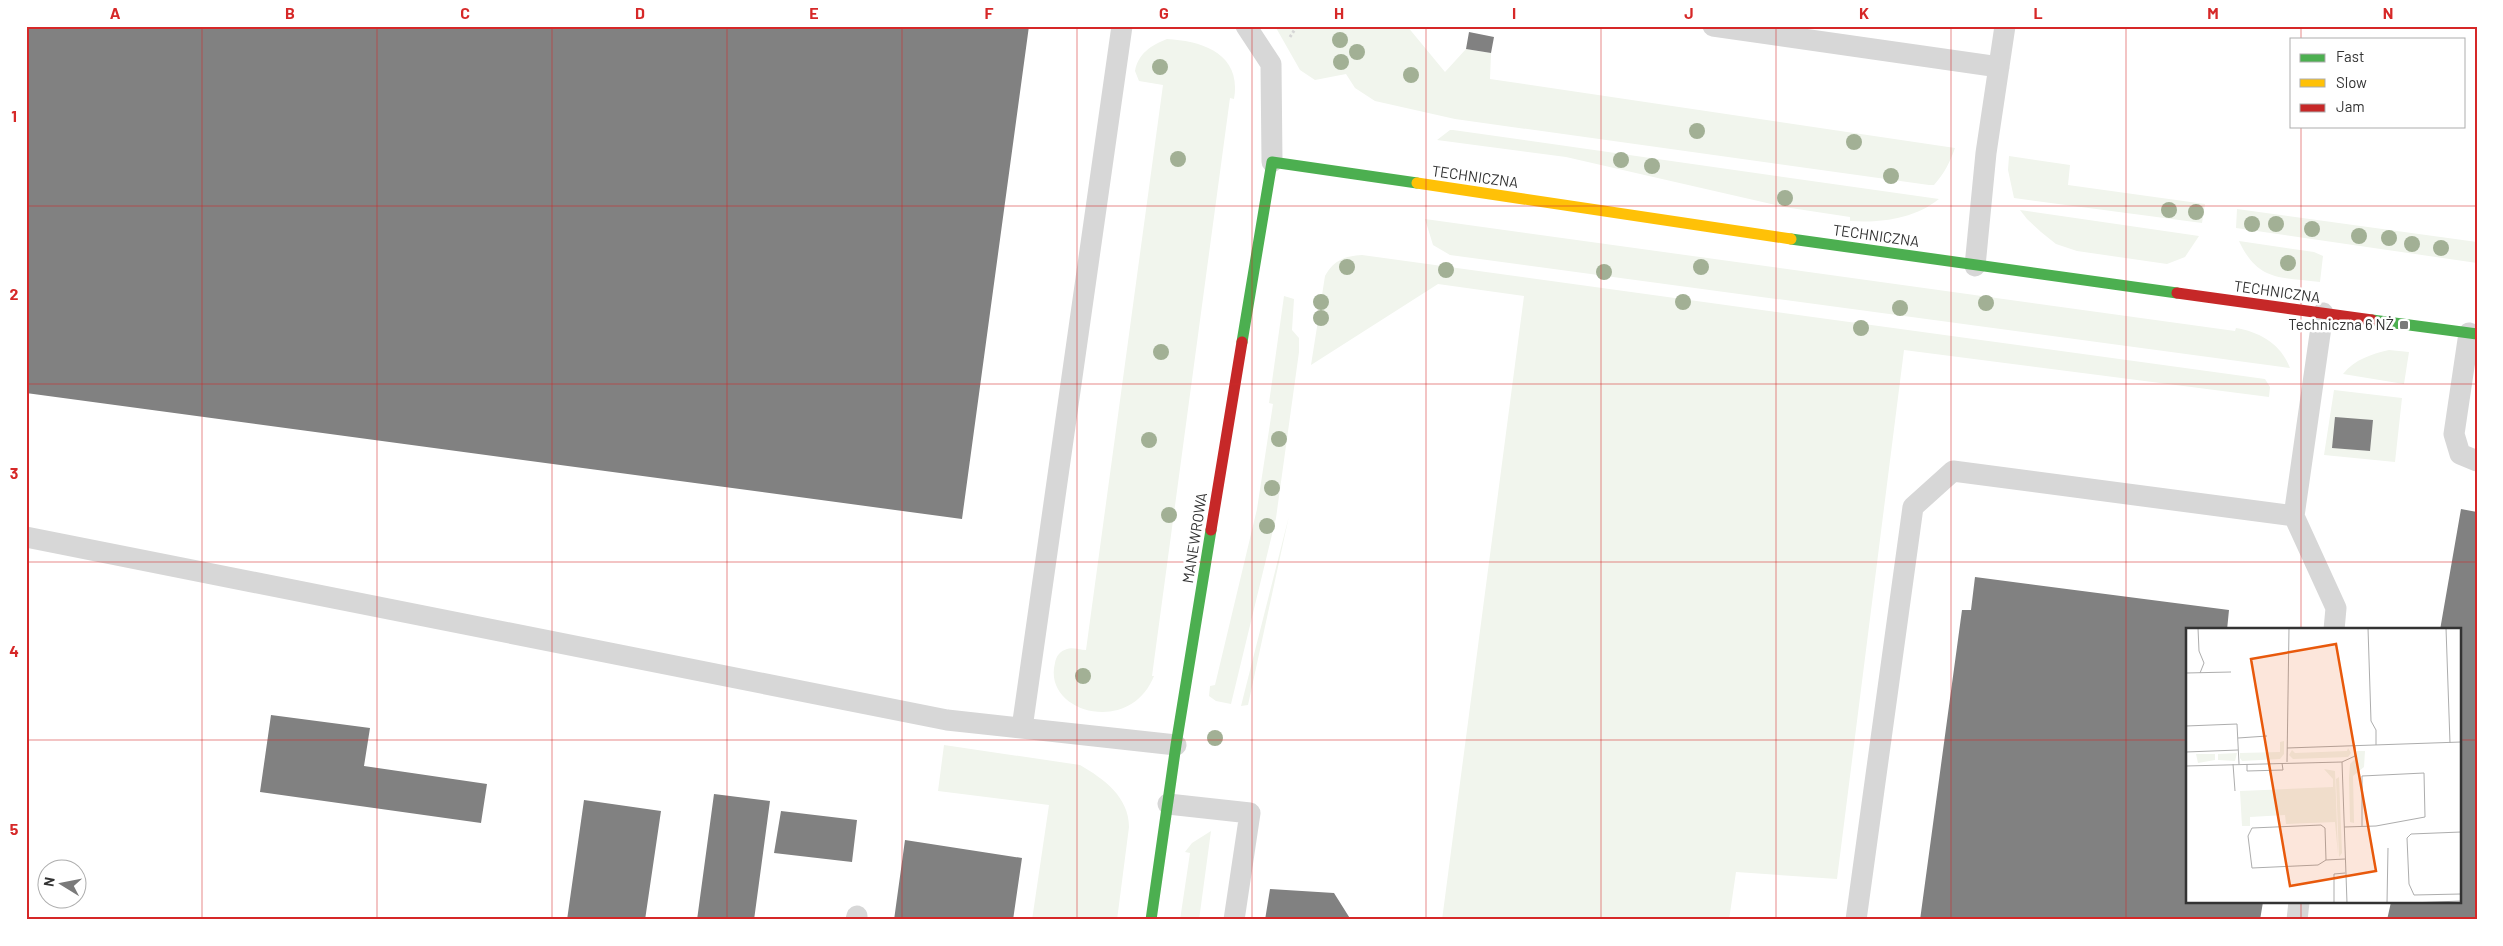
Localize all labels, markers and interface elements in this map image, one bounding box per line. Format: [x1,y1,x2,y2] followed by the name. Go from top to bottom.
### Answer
[110,3,121,22] text: A
[285,3,295,22] text: B
[460,3,470,22] text: C
[635,3,645,22] text: D
[809,3,819,22] text: E
[985,3,994,22] text: F
[1159,3,1169,22] text: G
[1334,3,1344,22] text: H
[1512,3,1516,22] text: I
[1684,3,1694,22] text: J
[1859,3,1869,22] text: K
[2033,3,2043,22] text: L
[2207,3,2219,22] text: M
[2383,3,2393,22] text: N
[2290,38,2466,128] legend
[2336,47,2364,65] text: Fast
[2336,73,2367,91] text: Slow
[2336,97,2365,115] text: Jam
[11,106,17,125] text: 1
[1431,161,1520,191] street label: TECHNICZNA
[1832,220,1921,250] street label: TECHNICZNA
[2233,276,2322,306] street label: TECHNICZNA
[10,284,19,303] text: 2
[2288,315,2394,333] place label: Techniczna 6 NŻ
[2398,319,2410,331] marker: Techniczna 6 NŻ
[10,463,18,482] text: 3
[1178,491,1210,584] street label: MANEWROWA
[2186,628,2460,904] inset map
[9,641,19,660] text: 4
[10,819,19,838] text: 5
[38,858,88,908] north arrow
[40,876,58,888] text: N

